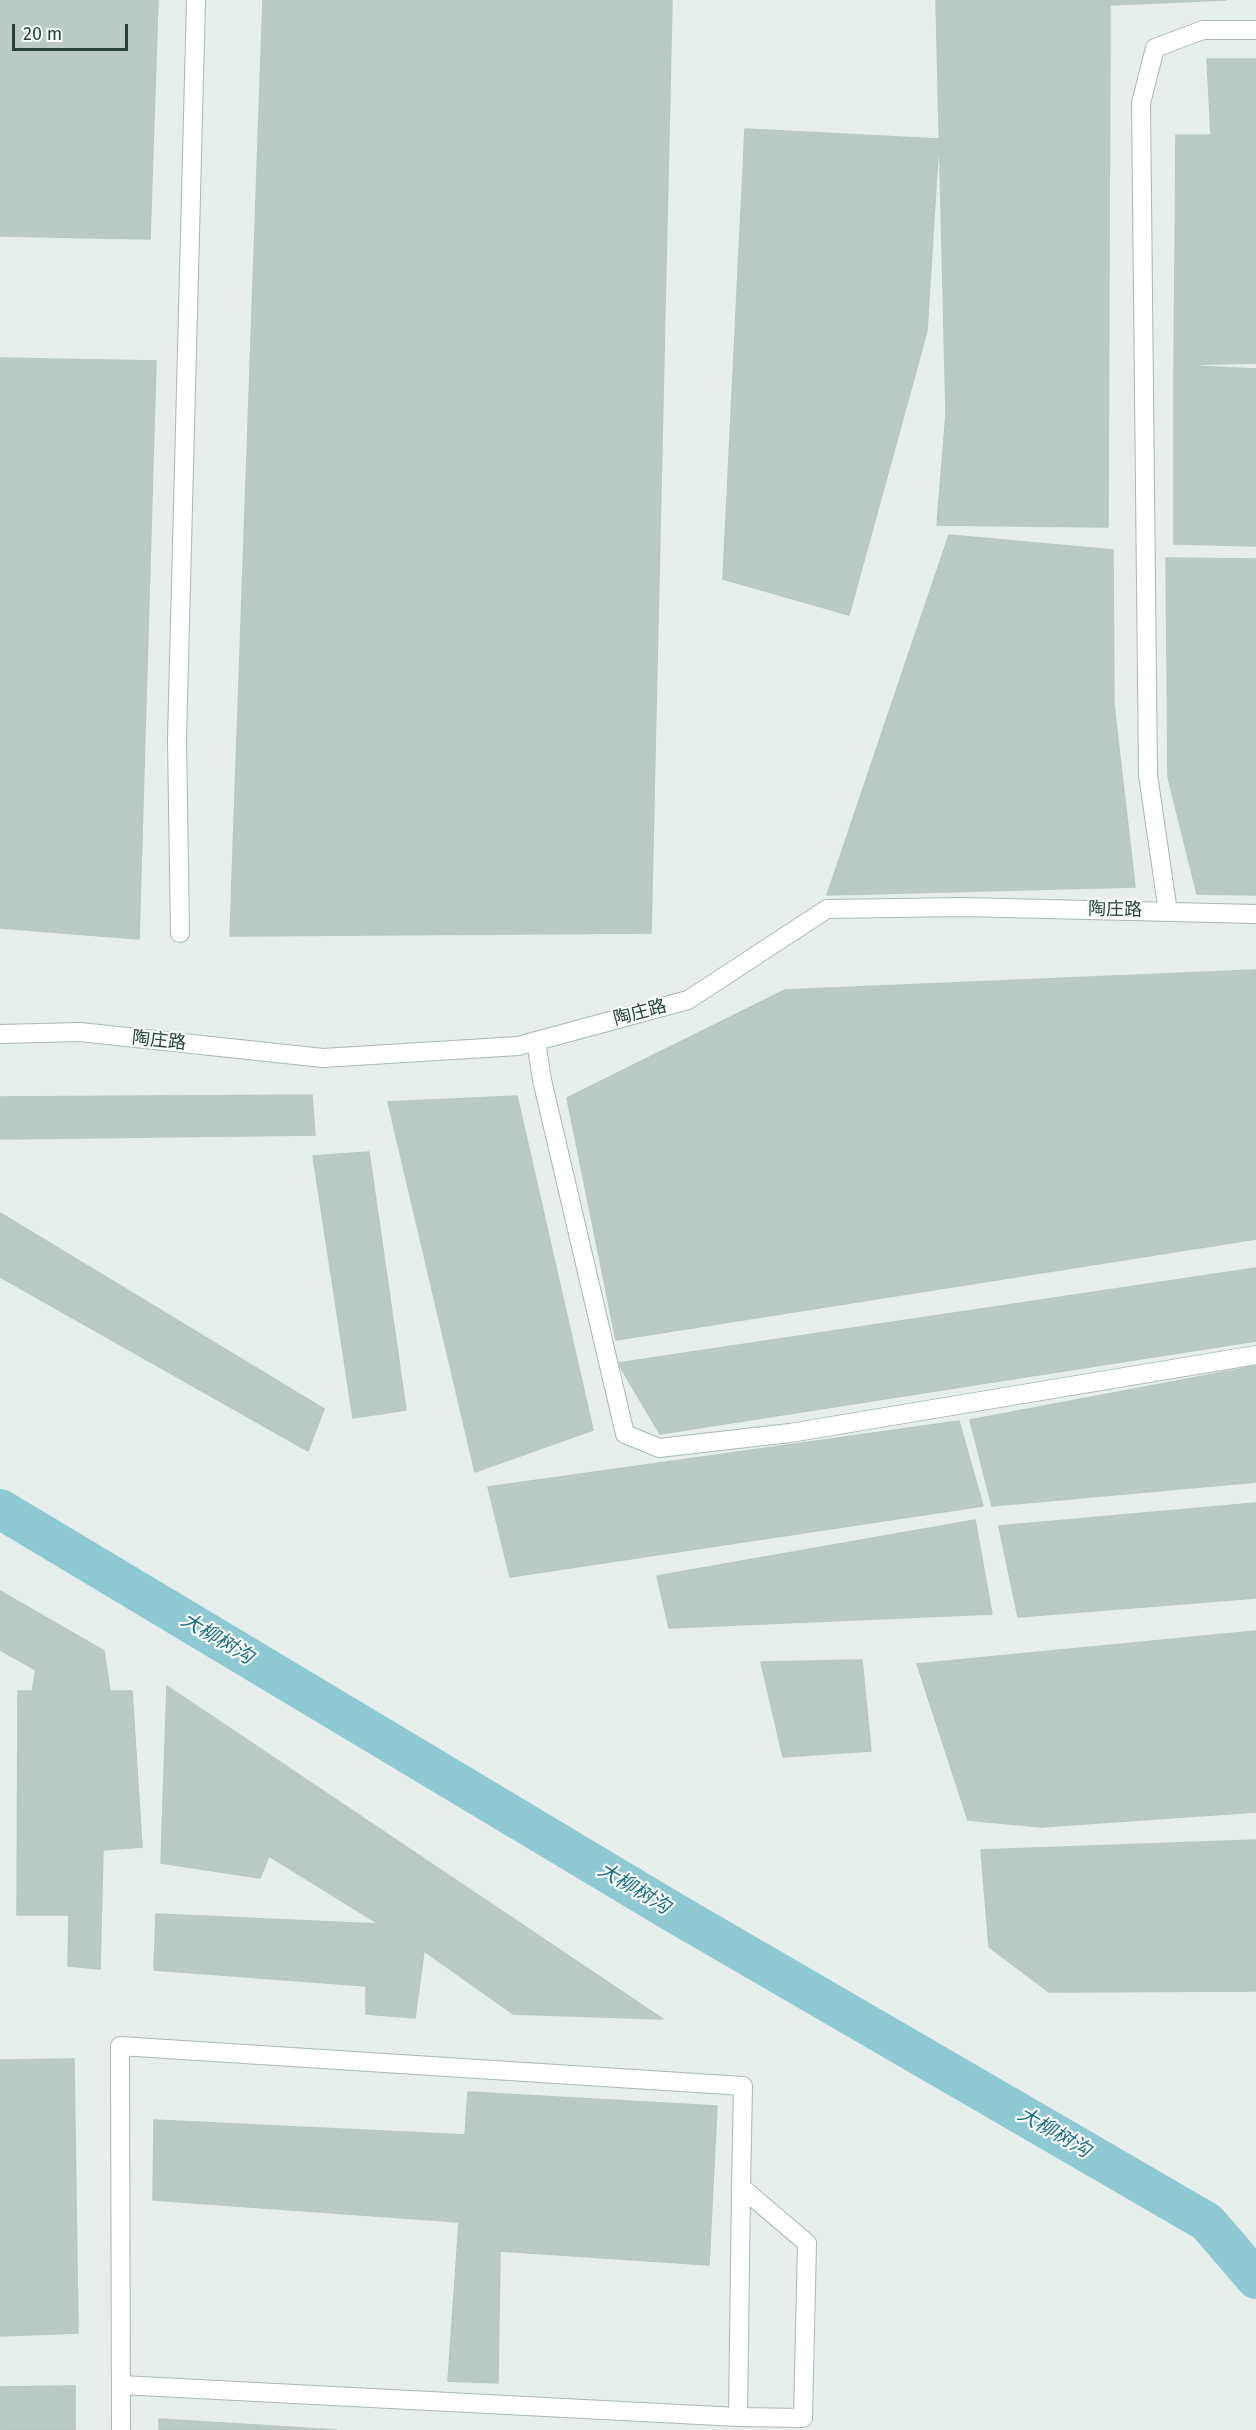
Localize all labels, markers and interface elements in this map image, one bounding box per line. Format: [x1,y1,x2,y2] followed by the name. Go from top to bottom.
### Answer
[15,12,130,50] scale bar
[23,23,62,45] text: 20 m
[1088,899,1142,921] street label: 陶庄路
[611,996,669,1030] street label: 陶庄路
[131,1027,187,1055] street label: 陶庄路
[177,1608,257,1670] water label: 大柳树沟
[594,1858,674,1920] water label: 大柳树沟
[1013,2103,1095,2163] water label: 大柳树沟

